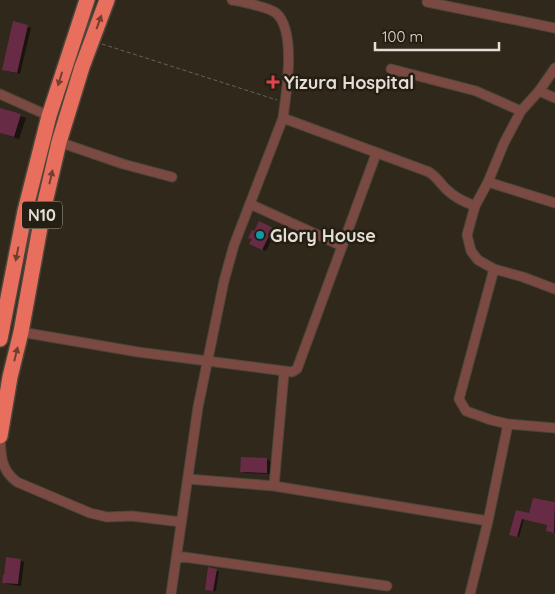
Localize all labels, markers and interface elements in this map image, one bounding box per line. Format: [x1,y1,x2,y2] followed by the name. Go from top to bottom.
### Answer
[95,14,103,29] one-way arrow
[375,20,499,52] scale bar
[382,27,423,46] text: 100 m
[284,71,414,94] place label: Yizura Hospital
[56,72,64,87] one-way arrow
[266,75,280,89] marker: Yizura Hospital
[47,170,55,185] one-way arrow
[22,202,62,228] road number: N10
[270,224,376,247] place label: Glory House
[254,229,266,241] marker: Glory House
[13,246,21,261] one-way arrow
[12,346,20,361] one-way arrow

